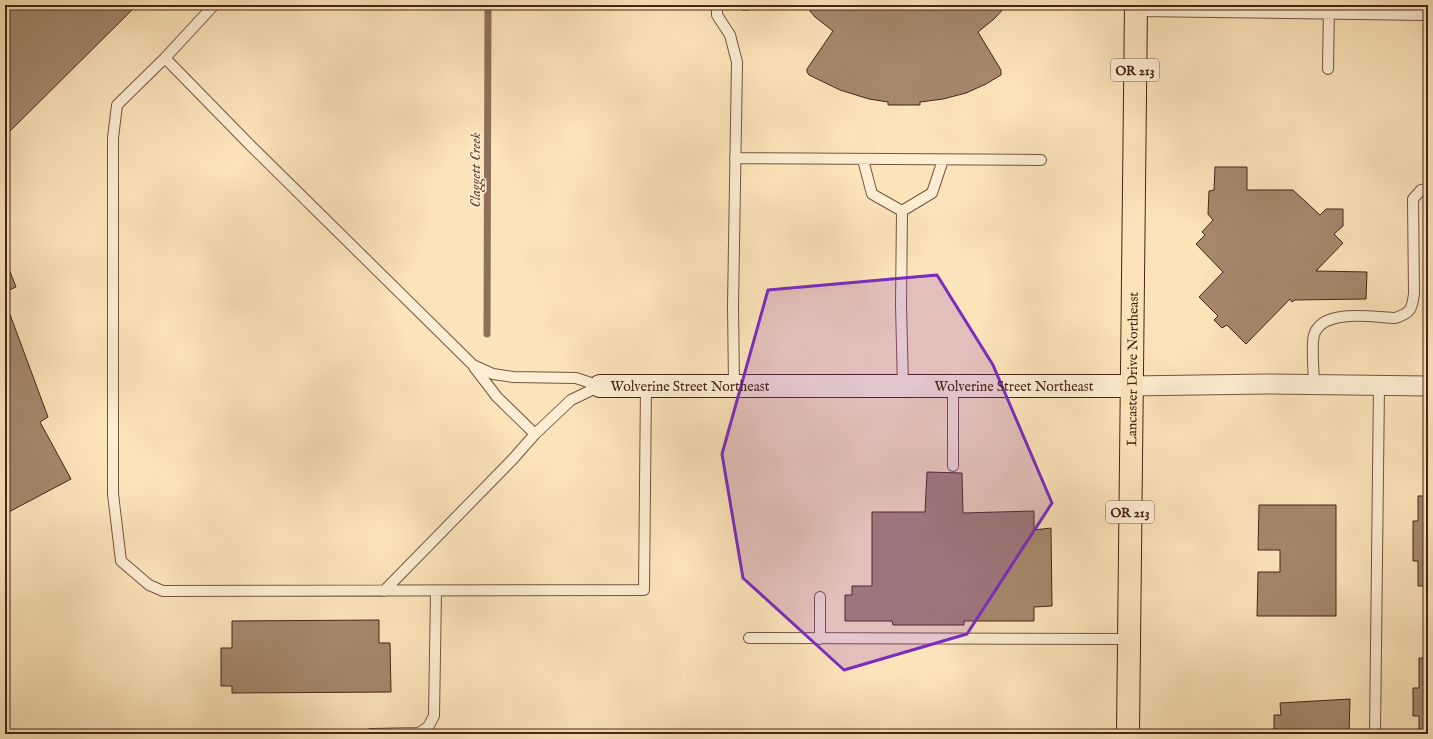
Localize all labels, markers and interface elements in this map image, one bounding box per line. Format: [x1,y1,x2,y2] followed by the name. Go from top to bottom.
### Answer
[1111,59,1159,81] road number: OR 213
[466,132,486,208] water label: Claggett Creek
[1123,292,1143,446] street label: Lancaster Drive Northeast
[611,378,770,396] street label: Wolverine Street Northeast
[935,378,1094,396] street label: Wolverine Street Northeast
[1106,501,1154,523] road number: OR 213

